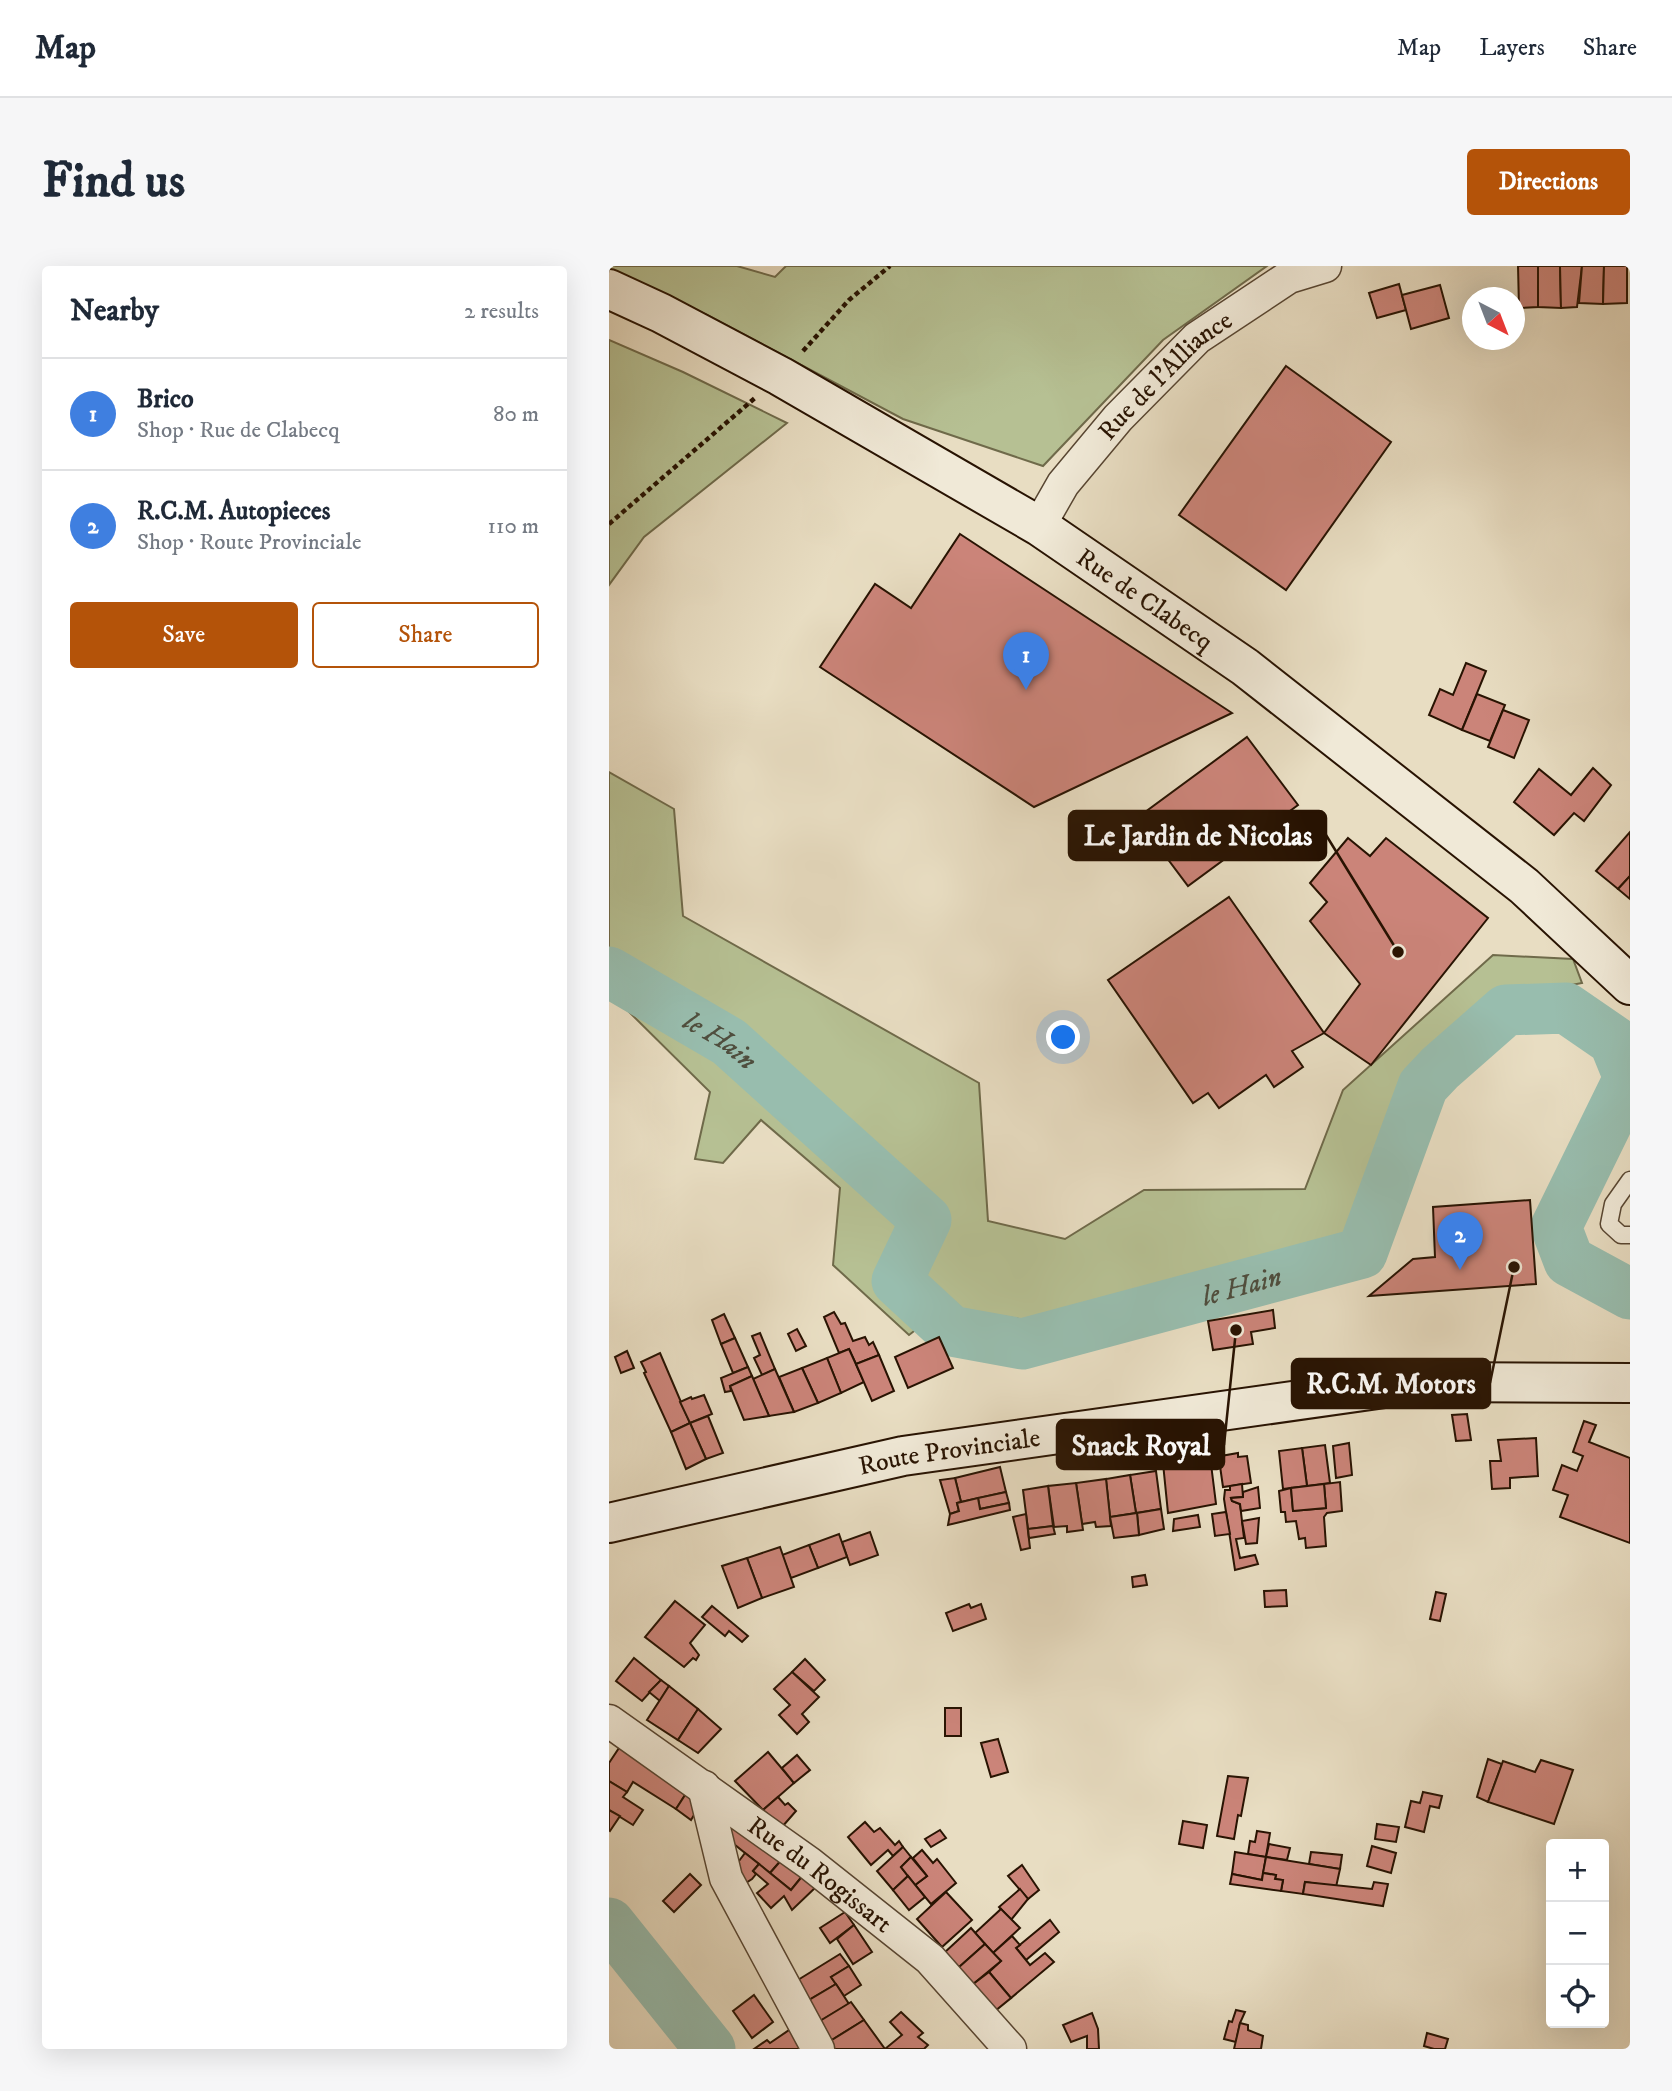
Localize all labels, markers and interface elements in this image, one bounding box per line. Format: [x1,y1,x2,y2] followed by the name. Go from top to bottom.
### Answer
[35,28,96,69] text: Map
[1397,33,1441,63] text: Map
[1479,33,1545,63] text: Layers
[1583,33,1637,63] text: Share
[1467,149,1630,215] button: Directions
[42,151,185,213] text: Find us
[1462,287,1525,350] north arrow
[70,293,159,330] text: Nearby
[464,297,539,326] text: 2 results
[1091,304,1239,448] street label: Rue de l'Alliance
[137,383,194,416] text: Brico
[89,400,97,429] text: 1
[493,400,539,429] text: 80 m
[137,416,340,445] text: Shop · Rue de Clabecq
[137,495,330,528] text: R.C.M. Autopieces
[87,512,99,541] text: 2
[488,512,539,541] text: 110 m
[137,528,362,557] text: Shop · Route Provinciale
[1070,542,1220,659] street label: Rue de Clabecq
[70,602,298,668] button: Save
[312,602,539,668] button: Share
[1003,632,1049,690] pin: 1
[1069,811,1326,860] callout: Le Jardin de Nicolas
[1084,819,1313,854] text: Le Jardin de Nicolas
[677,1003,764,1078] water label: le Hain
[1046,1020,1080,1054] your location
[1437,1212,1483,1270] pin: 2
[1197,1259,1286,1314] water label: le Hain
[1292,1359,1490,1408] callout: R.C.M. Motors
[1306,1367,1476,1402] text: R.C.M. Motors
[1057,1420,1224,1469] callout: Snack Royal
[855,1422,1042,1484] street label: Route Provinciale
[1072,1429,1211,1464] text: Snack Royal
[741,1810,898,1941] street label: Rue du Rogissart
[1546,1839,1609,2028] map controls
[1546,1839,1609,1902] button: +
[1546,1902,1609,1965] button: −
[1546,1965,1609,2028] button: locate

